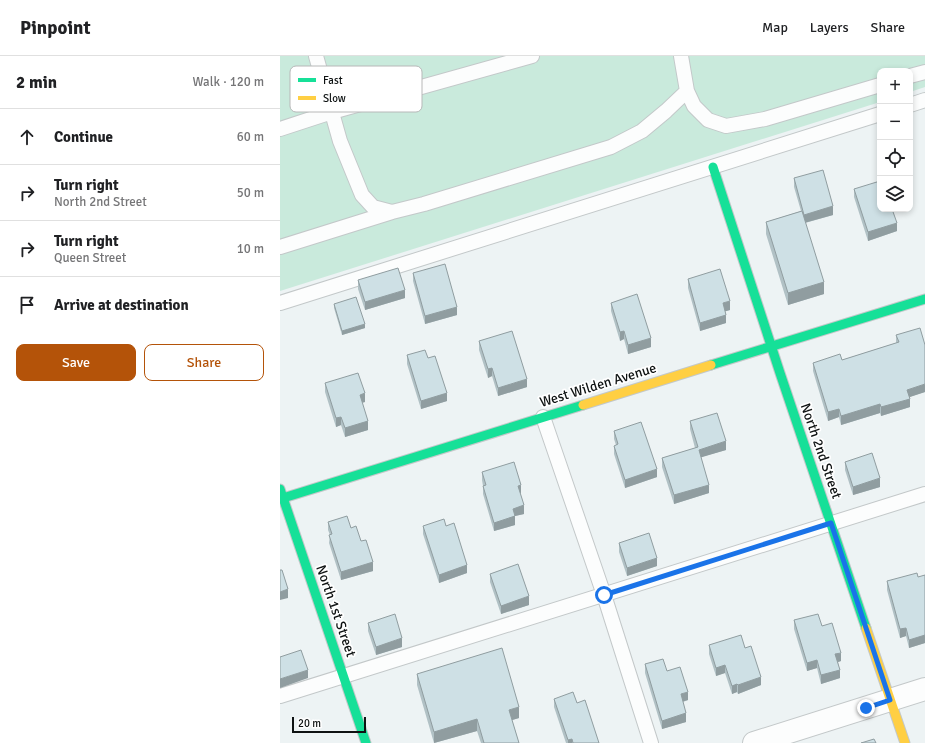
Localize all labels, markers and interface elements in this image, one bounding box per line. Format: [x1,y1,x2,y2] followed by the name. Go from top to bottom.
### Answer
[20,16,91,40] text: Pinpoint
[762,19,788,36] text: Map
[810,19,849,36] text: Layers
[871,19,905,36] text: Share
[290,66,422,112] legend
[877,68,913,212] map controls
[877,68,913,104] button: +
[16,72,57,93] text: 2 min
[193,74,264,90] text: Walk · 120 m
[323,74,343,87] text: Fast
[323,92,346,105] text: Slow
[877,104,913,140] button: −
[16,126,38,148] icon: ahead
[54,128,113,146] text: Continue
[237,129,264,145] text: 60 m
[877,140,913,176] button: locate
[54,176,119,194] text: Turn right
[877,176,913,212] button: layers
[16,182,38,204] icon: right
[237,185,264,201] text: 50 m
[54,194,147,210] text: North 2nd Street
[54,232,119,250] text: Turn right
[16,238,38,260] icon: right
[237,241,264,257] text: 10 m
[54,250,126,266] text: Queen Street
[16,294,38,316] icon: arrive
[54,296,189,314] text: Arrive at destination
[16,344,136,381] button: Save
[144,344,264,381] button: Share
[538,359,658,411] street label: West Wilden Avenue
[797,401,845,501] street label: North 2nd Street
[312,563,360,659] street label: North 1st Street
[595,586,613,604] route start
[857,699,875,717] route end
[292,715,366,734] scale bar
[298,717,321,730] text: 20 m

